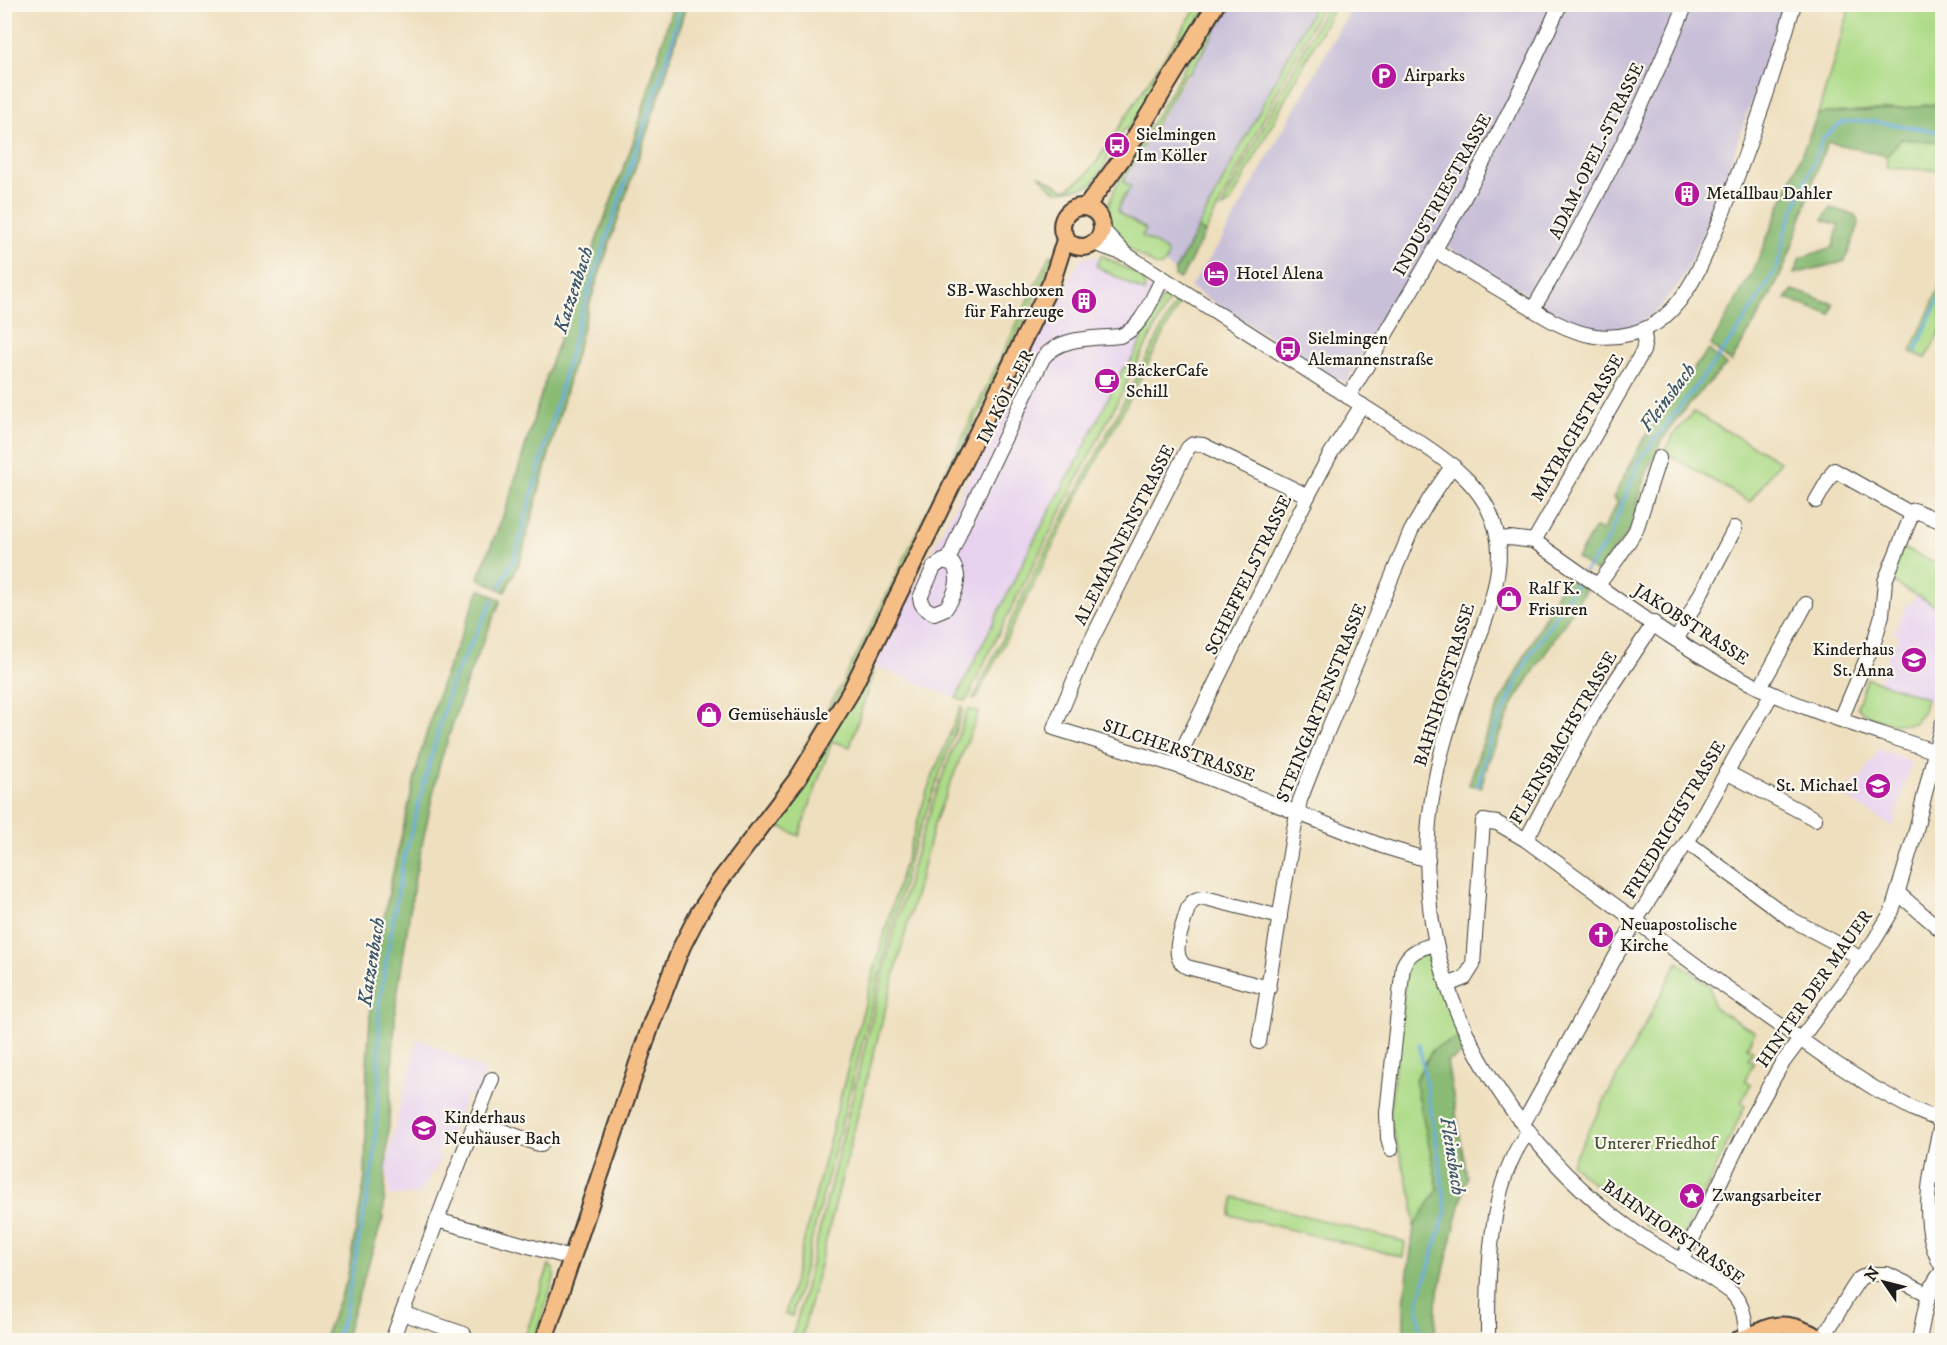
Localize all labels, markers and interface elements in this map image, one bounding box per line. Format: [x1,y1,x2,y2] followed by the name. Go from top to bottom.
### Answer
[1545,59,1650,243] street label: ADAM-OPEL-STRASSE
[1369,61,1399,91] parking icon: Airparks
[1404,65,1465,87] place label: Airparks
[1389,110,1497,280] street label: INDUSTRIESTRASSE
[1136,124,1217,167] place label: Sielmingen Im Köller
[1102,130,1132,160] bus stop icon: Sielmingen Im Köller
[1672,179,1702,209] building icon: Metallbau Dahler
[1706,183,1833,205] place label: Metallbau Dahler
[548,244,600,337] water label: Katzenbach
[1201,259,1231,289] hotel icon: Hotel Alena
[1236,263,1324,285] place label: Hotel Alena
[947,280,1065,323] place label: SB-Waschboxen für Fahrzeuge
[1069,286,1099,316] building icon: SB-Waschboxen für Fahrzeuge
[1308,328,1434,371] place label: Sielmingen Alemannenstraße
[1273,334,1303,364] bus stop icon: Sielmingen Alemannenstraße
[973,346,1039,448] street label: IM KÖLLER
[1527,350,1629,506] street label: MAYBACHSTRASSE
[1634,359,1702,437] water label: Fleinsbach
[1126,360,1208,403] place label: BäckerCafe Schill
[1092,366,1122,396] cafe icon: BäckerCafe Schill
[1070,441,1180,629] street label: ALEMANNENSTRASSE
[1201,491,1297,659] street label: SCHEFFELSTRASSE
[1528,578,1588,621] place label: Ralf K. Frisuren
[1628,579,1753,670] street label: JAKOBSTRASSE
[1494,584,1524,614] shop icon: Ralf K. Frisuren
[1272,600,1372,806] street label: STEINGARTENSTRASSE
[1410,601,1480,769] street label: BAHNHOFSTRASSE
[1813,639,1894,682] place label: Kinderhaus St. Anna
[1899,645,1929,675] school or university icon: Kinderhaus St. Anna
[1505,647,1623,828] street label: FLEINSBACHSTRASSE
[694,700,724,730] shop icon: Gemüsehäusle
[728,704,828,726] place label: Gemüsehäusle
[1100,715,1258,787] street label: SILCHERSTRASSE
[1619,737,1731,903] street label: FRIEDRICHSTRASSE
[1863,771,1893,801] school or university icon: St. Michael
[1776,775,1859,797] place label: St. Michael
[1752,906,1878,1072] street label: HINTER DER MAUER
[1620,914,1737,957] place label: Neuapostolische Kirche
[353,916,391,1009] water label: Katzenbach
[1586,920,1616,950] church icon: Neuapostolische Kirche
[444,1107,561,1150] place label: Kinderhaus Neuhäuser Bach
[409,1113,439,1143] school or university icon: Kinderhaus Neuhäuser Bach
[1433,1115,1471,1197] water label: Fleinsbach
[1594,1133,1720,1155] park label: Unterer Friedhof
[1597,1175,1749,1291] street label: BAHNHOFSTRASSE
[1677,1181,1707,1211] place icon: Zwangsarbeiter
[1712,1185,1821,1207] place label: Zwangsarbeiter
[1854,1252,1914,1312] north arrow
[1861,1263,1884,1285] text: N

